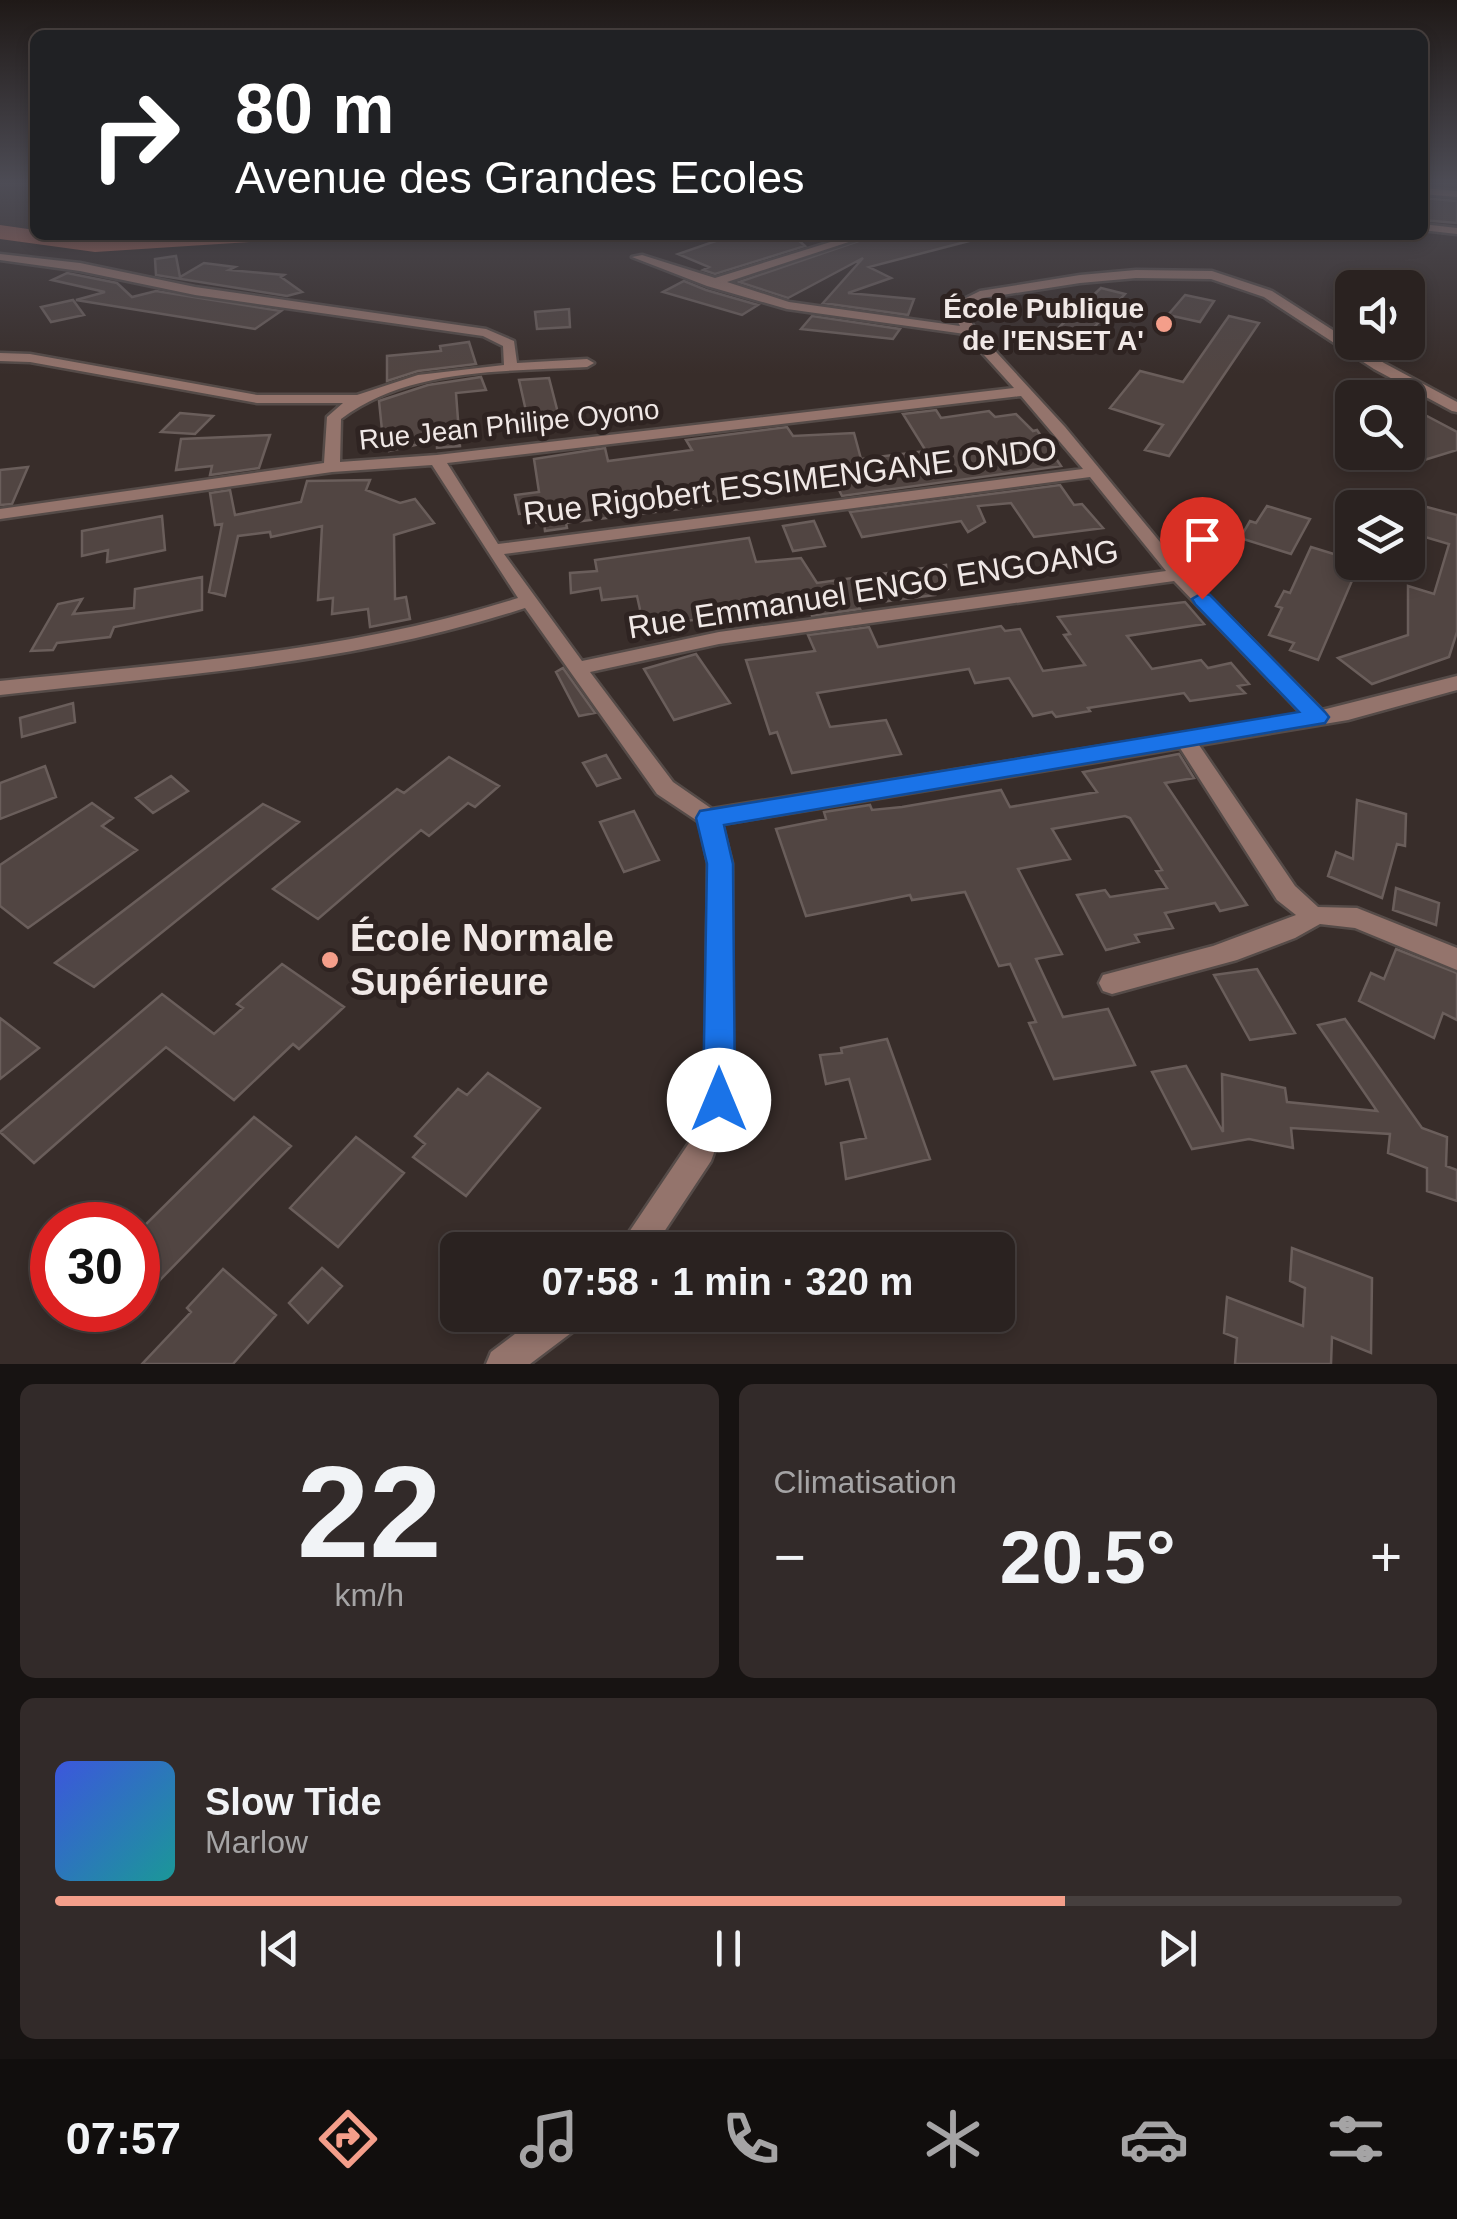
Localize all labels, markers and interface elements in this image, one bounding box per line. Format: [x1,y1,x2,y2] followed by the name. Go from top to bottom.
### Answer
[70,70,200,200] icon: right
[235,70,395,148] text: 80 m
[235,152,805,203] text: Avenue des Grandes Ecoles
[1335,270,1425,580] map controls
[1335,270,1425,360] button: sound
[943,293,1144,356] place label: École Publique de l'ENSET A'
[1153,313,1175,335] marker: École Publique de l'ENSET A'
[1335,380,1425,470] button: search
[357,393,661,456] street label: Rue Jean Philipe Oyono
[521,430,1059,532] street label: Rue Rigobert ESSIMENGANE ONDO
[1335,490,1425,580] button: layers
[1160,497,1245,600] pin
[1175,512,1230,567] icon: arrive
[625,532,1121,646] street label: Rue Emmanuel ENGO ENGOANG
[350,916,614,1003] place label: École Normale Supérieure
[319,949,341,971] marker: École Normale Supérieure
[667,1048,771,1152] position arrow
[30,1202,160,1332] speed limit sign: 30
[542,1261,913,1303] text: 07:58 · 1 min · 320 m
[297,1439,442,1585] text: 22
[774,1464,957,1500] text: Climatisation
[1000,1515,1176,1599] text: 20.5°
[774,1526,806,1588] text: −
[1370,1526,1402,1588] text: +
[335,1577,404,1613] text: km/h
[205,1781,382,1823] text: Slow Tide
[205,1824,308,1860] text: Marlow
[252,1921,307,1976] icon: previous
[701,1921,756,1976] icon: pause
[1150,1921,1205,1976] icon: next
[313,2104,383,2174] icon: directions
[514,2104,584,2174] icon: music
[716,2104,786,2174] icon: phone
[918,2104,988,2174] icon: climate
[1119,2104,1189,2174] icon: car
[1321,2104,1391,2174] icon: filters
[66,2113,181,2164] text: 07:57

